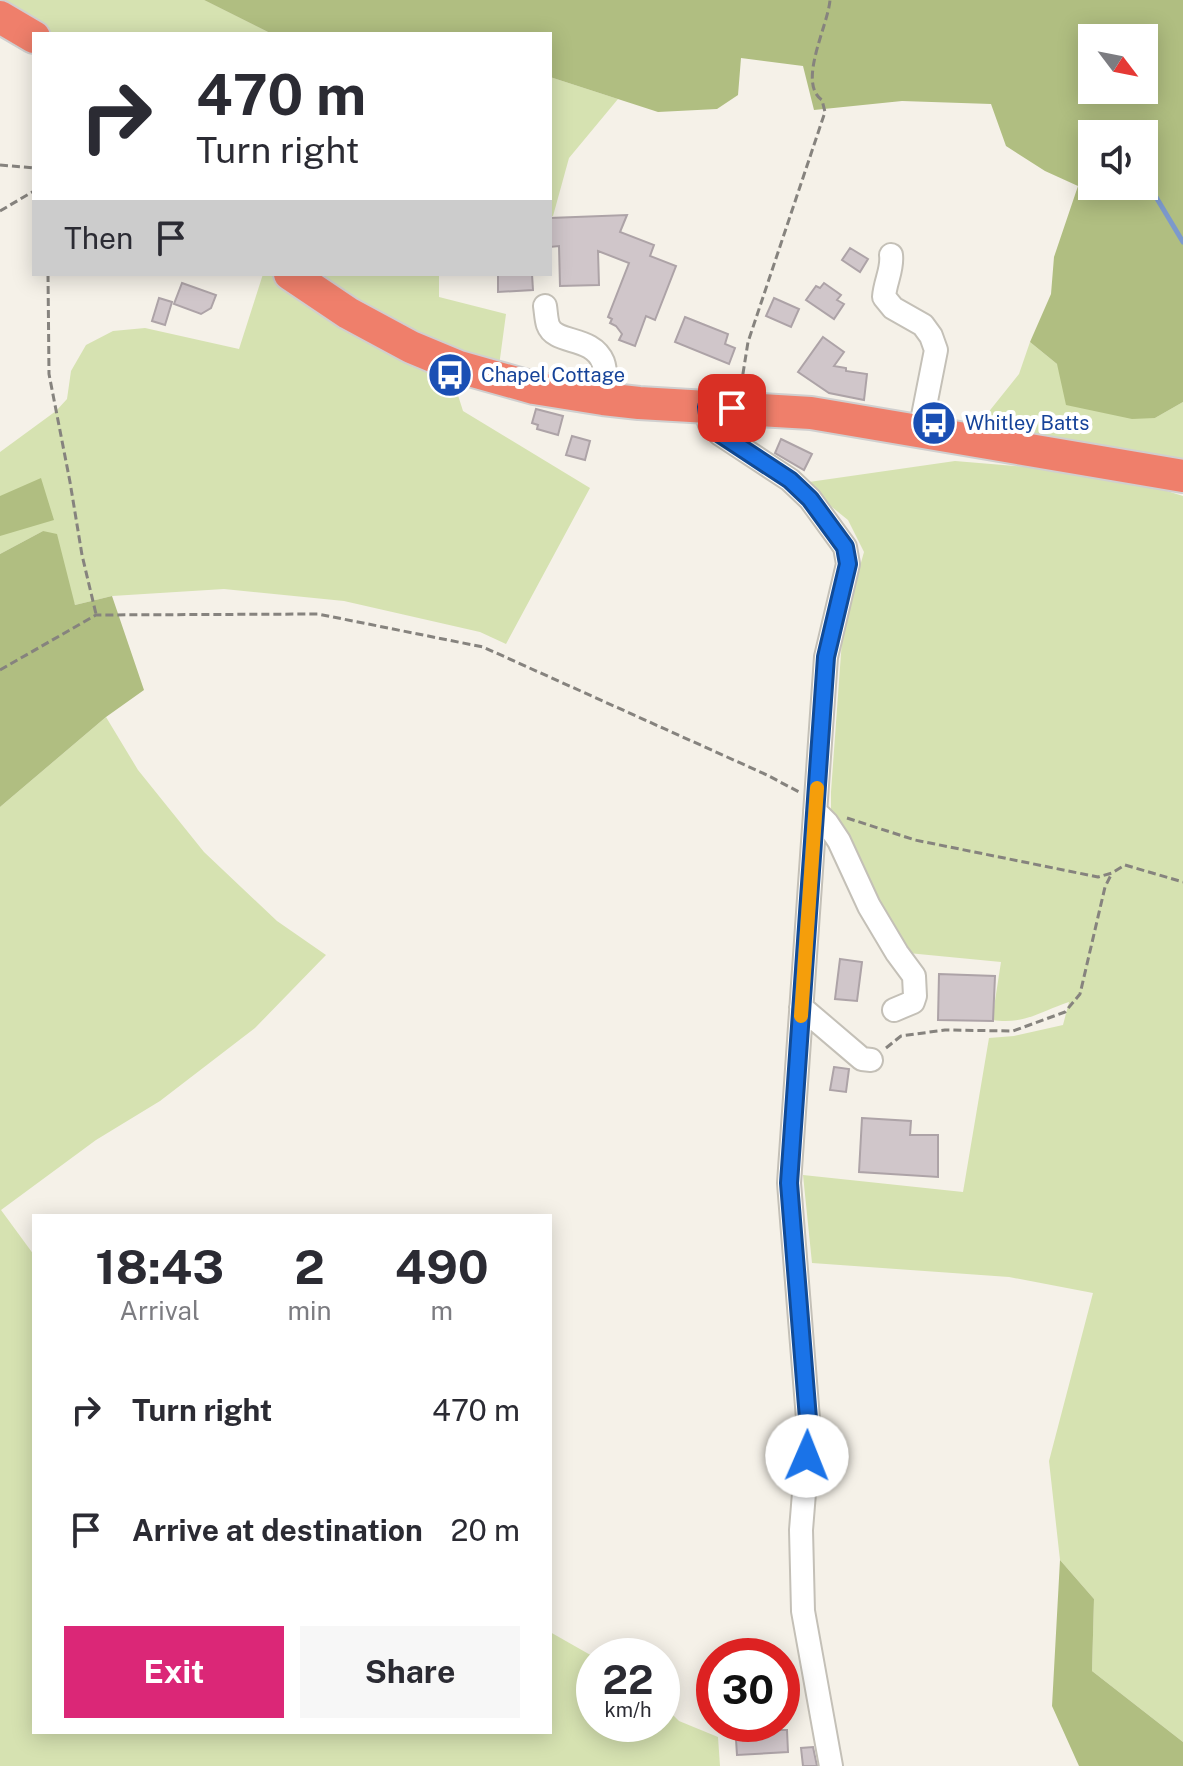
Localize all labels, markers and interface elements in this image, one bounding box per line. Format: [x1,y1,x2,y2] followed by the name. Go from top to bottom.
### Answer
[1078,24,1158,104] north arrow
[1078,24,1158,200] map controls
[196,62,366,128] text: 470 m
[64,64,168,168] icon: right
[1078,120,1158,200] button: sound
[196,129,359,171] text: Turn right
[149,216,193,260] icon: arrive
[64,220,133,256] text: Then
[426,351,474,399] bus stop icon: Chapel Cottage
[481,363,625,387] place label: Chapel Cottage
[698,374,766,442] pin
[710,386,754,430] icon: arrive
[910,399,958,447] bus stop icon: Whitley Batts
[965,411,1089,435] place label: Whitley Batts
[95,1238,224,1295] text: 18:43
[294,1238,325,1295] text: 2
[395,1238,489,1295] text: 490
[120,1295,200,1326] text: Arrival
[287,1295,332,1326] text: min
[431,1295,453,1326] text: m
[64,1388,108,1432] icon: right
[132,1392,272,1428] text: Turn right
[432,1392,520,1428] text: 470 m
[765,1414,849,1498] position arrow
[64,1508,108,1552] icon: arrive
[132,1512,423,1548] text: Arrive at destination
[451,1512,520,1548] text: 20 m
[64,1626,284,1718] button: Exit
[300,1626,520,1718] button: Share
[696,1638,800,1742] speed limit sign: 30
[603,1656,653,1703] text: 22
[604,1698,652,1722] text: km/h

